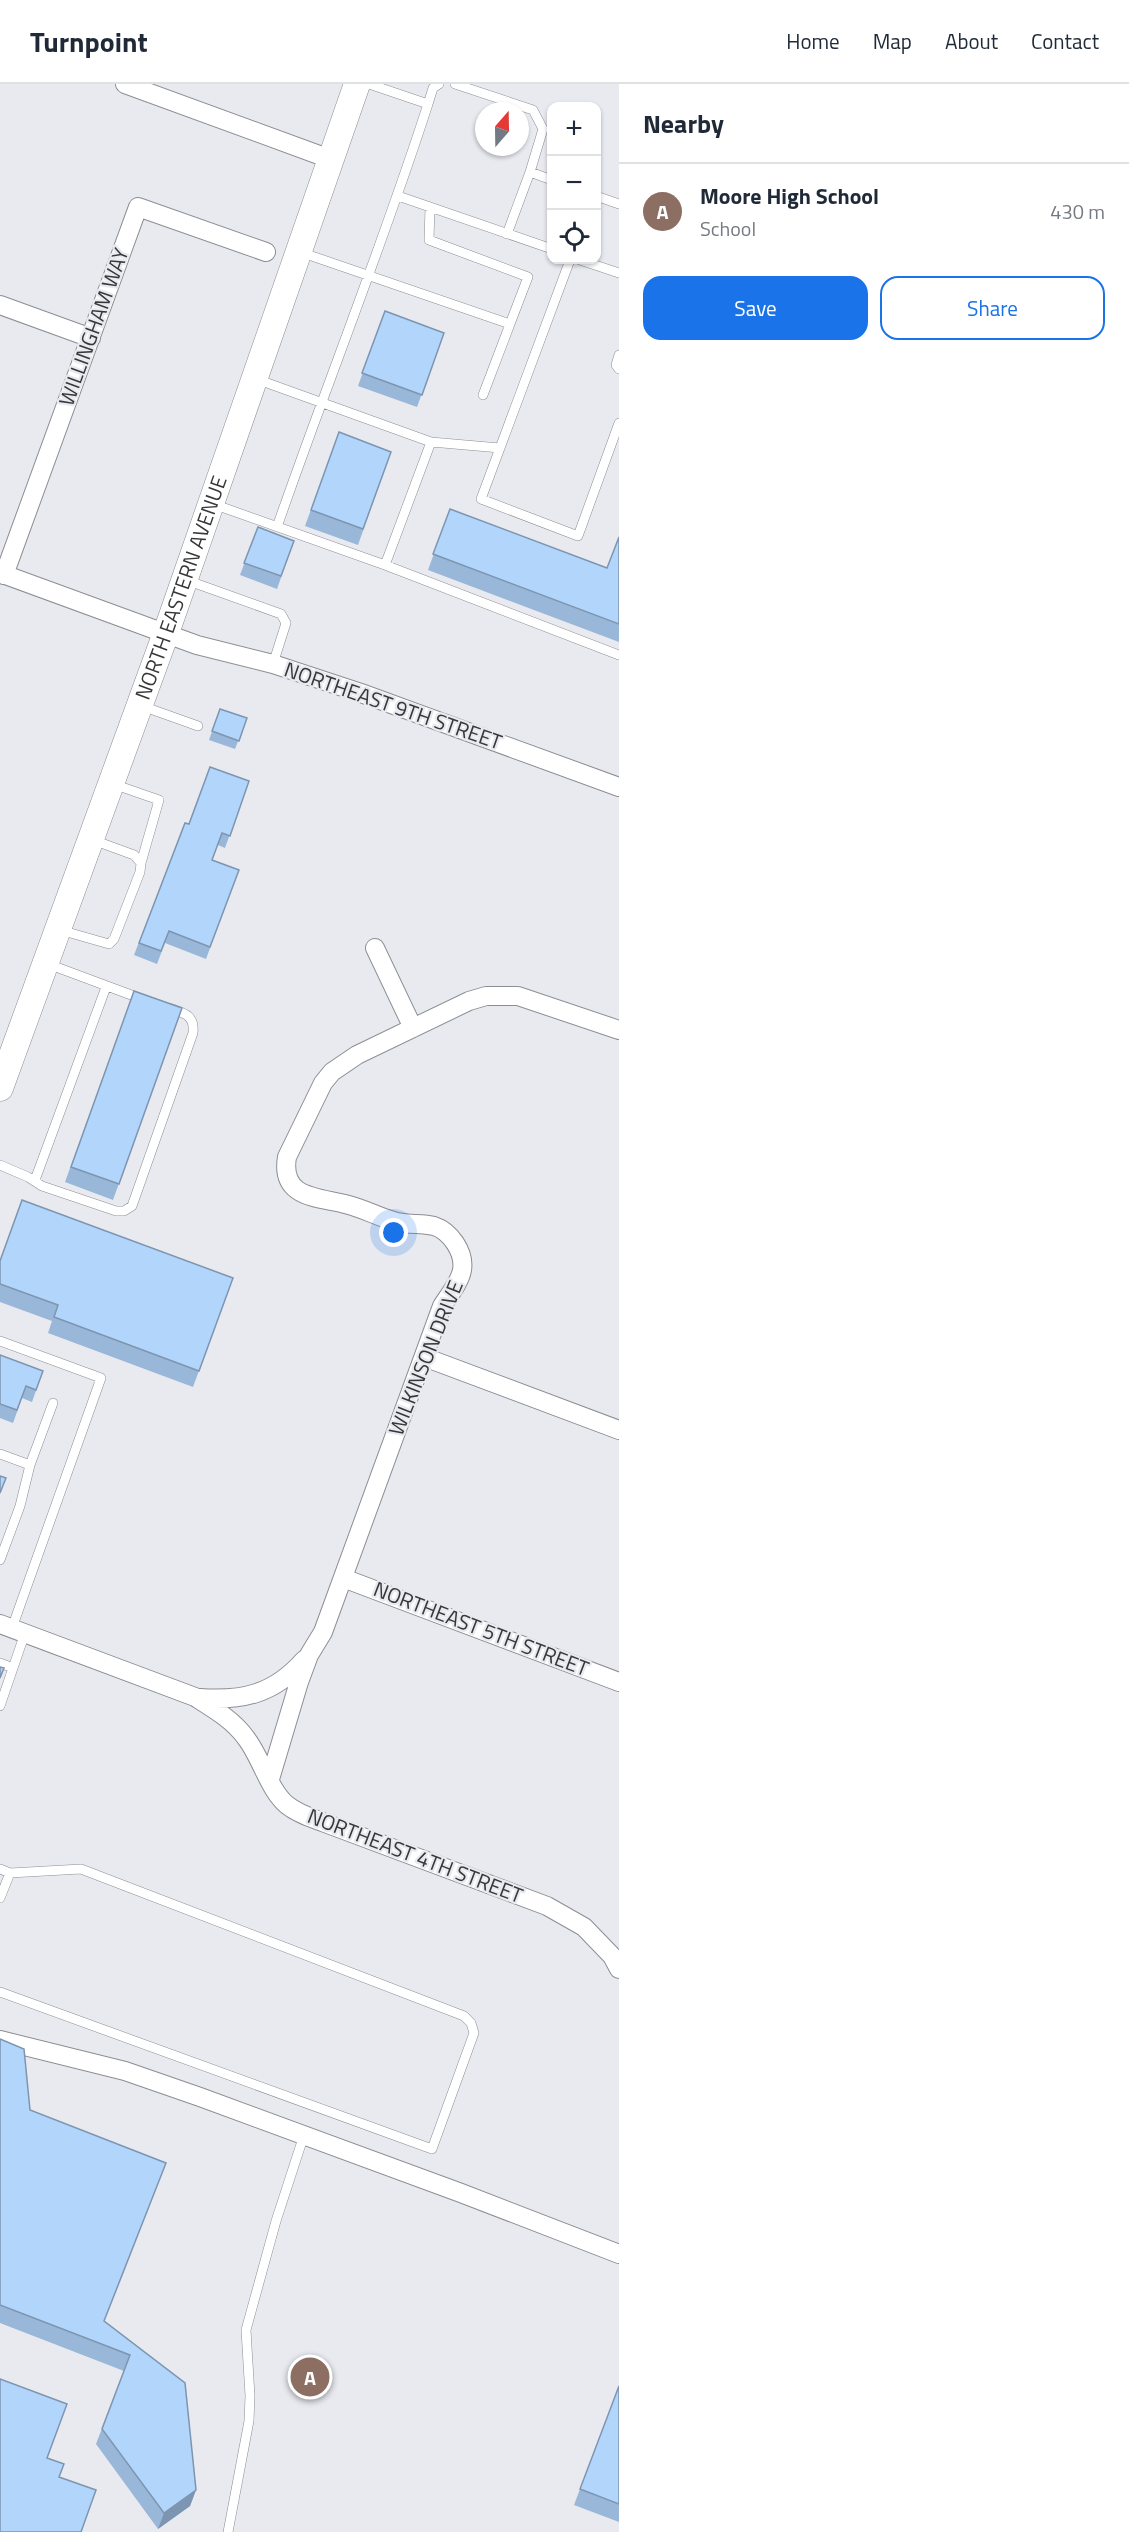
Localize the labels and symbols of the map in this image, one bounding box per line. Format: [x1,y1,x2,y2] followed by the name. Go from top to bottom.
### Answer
[475,102,529,156] north arrow
[50,242,137,410] street label: WILLINGHAM WAY
[126,471,235,704] street label: NORTH EASTERN AVENUE
[280,653,506,757] street label: NORTHEAST 9TH STREET
[379,1218,408,1247] your location
[379,1275,471,1440] street label: WILKINSON DRIVE
[369,1572,594,1684] street label: NORTHEAST 5TH STREET
[303,1799,528,1911] street label: NORTHEAST 4TH STREET
[290,2354,330,2400] pin: A

